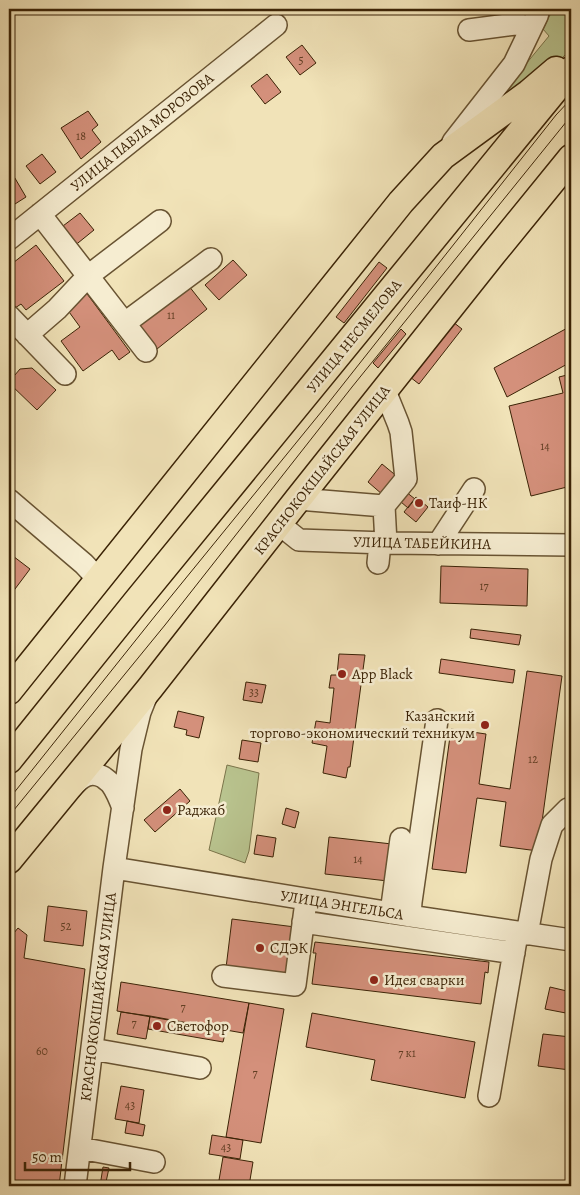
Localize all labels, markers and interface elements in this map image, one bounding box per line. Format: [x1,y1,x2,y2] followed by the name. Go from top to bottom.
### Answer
[298,52,304,68] house number: 5
[66,68,218,196] street label: УЛИЦА ПАВЛА МОРОЗОВА
[76,128,86,144] house number: 18
[302,275,406,397] street label: УЛИЦА НЕСМЕЛОВА
[167,307,175,323] house number: 11
[249,381,395,559] street label: КРАСНОКОКШАЙСКАЯ УЛИЦА
[540,438,550,454] house number: 14
[429,493,488,513] place label: Таиф-НК
[413,497,425,509] marker: Таиф-НК
[353,532,491,554] street label: УЛИЦА ТАБЕЙКИНА
[479,578,490,594] house number: 17
[351,664,413,684] place label: App Black
[336,668,348,680] marker: App Black
[249,684,259,700] house number: 33
[250,706,475,743] place label: Казанский торгово-экономический техникум
[479,719,491,731] marker: Казанский торгово-экономический техникум
[528,751,538,767] house number: 12
[177,800,225,820] place label: Раджаб
[161,804,173,816] marker: Раджаб
[353,851,363,867] house number: 14
[279,885,405,925] street label: УЛИЦА ЭНГЕЛЬСА
[75,891,121,1103] street label: КРАСНОКОКШАЙСКАЯ УЛИЦА
[61,918,72,934] house number: 52
[270,938,308,958] place label: СДЭК
[254,942,266,954] marker: СДЭК
[384,970,465,990] place label: Идея сварки
[368,974,380,986] marker: Идея сварки
[180,999,186,1015] house number: 7
[131,1015,137,1031] house number: 7
[167,1016,229,1036] place label: Светофор
[151,1020,163,1032] marker: Светофор
[36,1043,48,1059] house number: 60
[398,1045,416,1061] house number: 7 к1
[252,1065,258,1081] house number: 7
[125,1097,135,1113] house number: 43
[221,1139,231,1155] house number: 43
[25,1140,130,1172] scale bar
[32,1147,62,1167] text: 50 m

